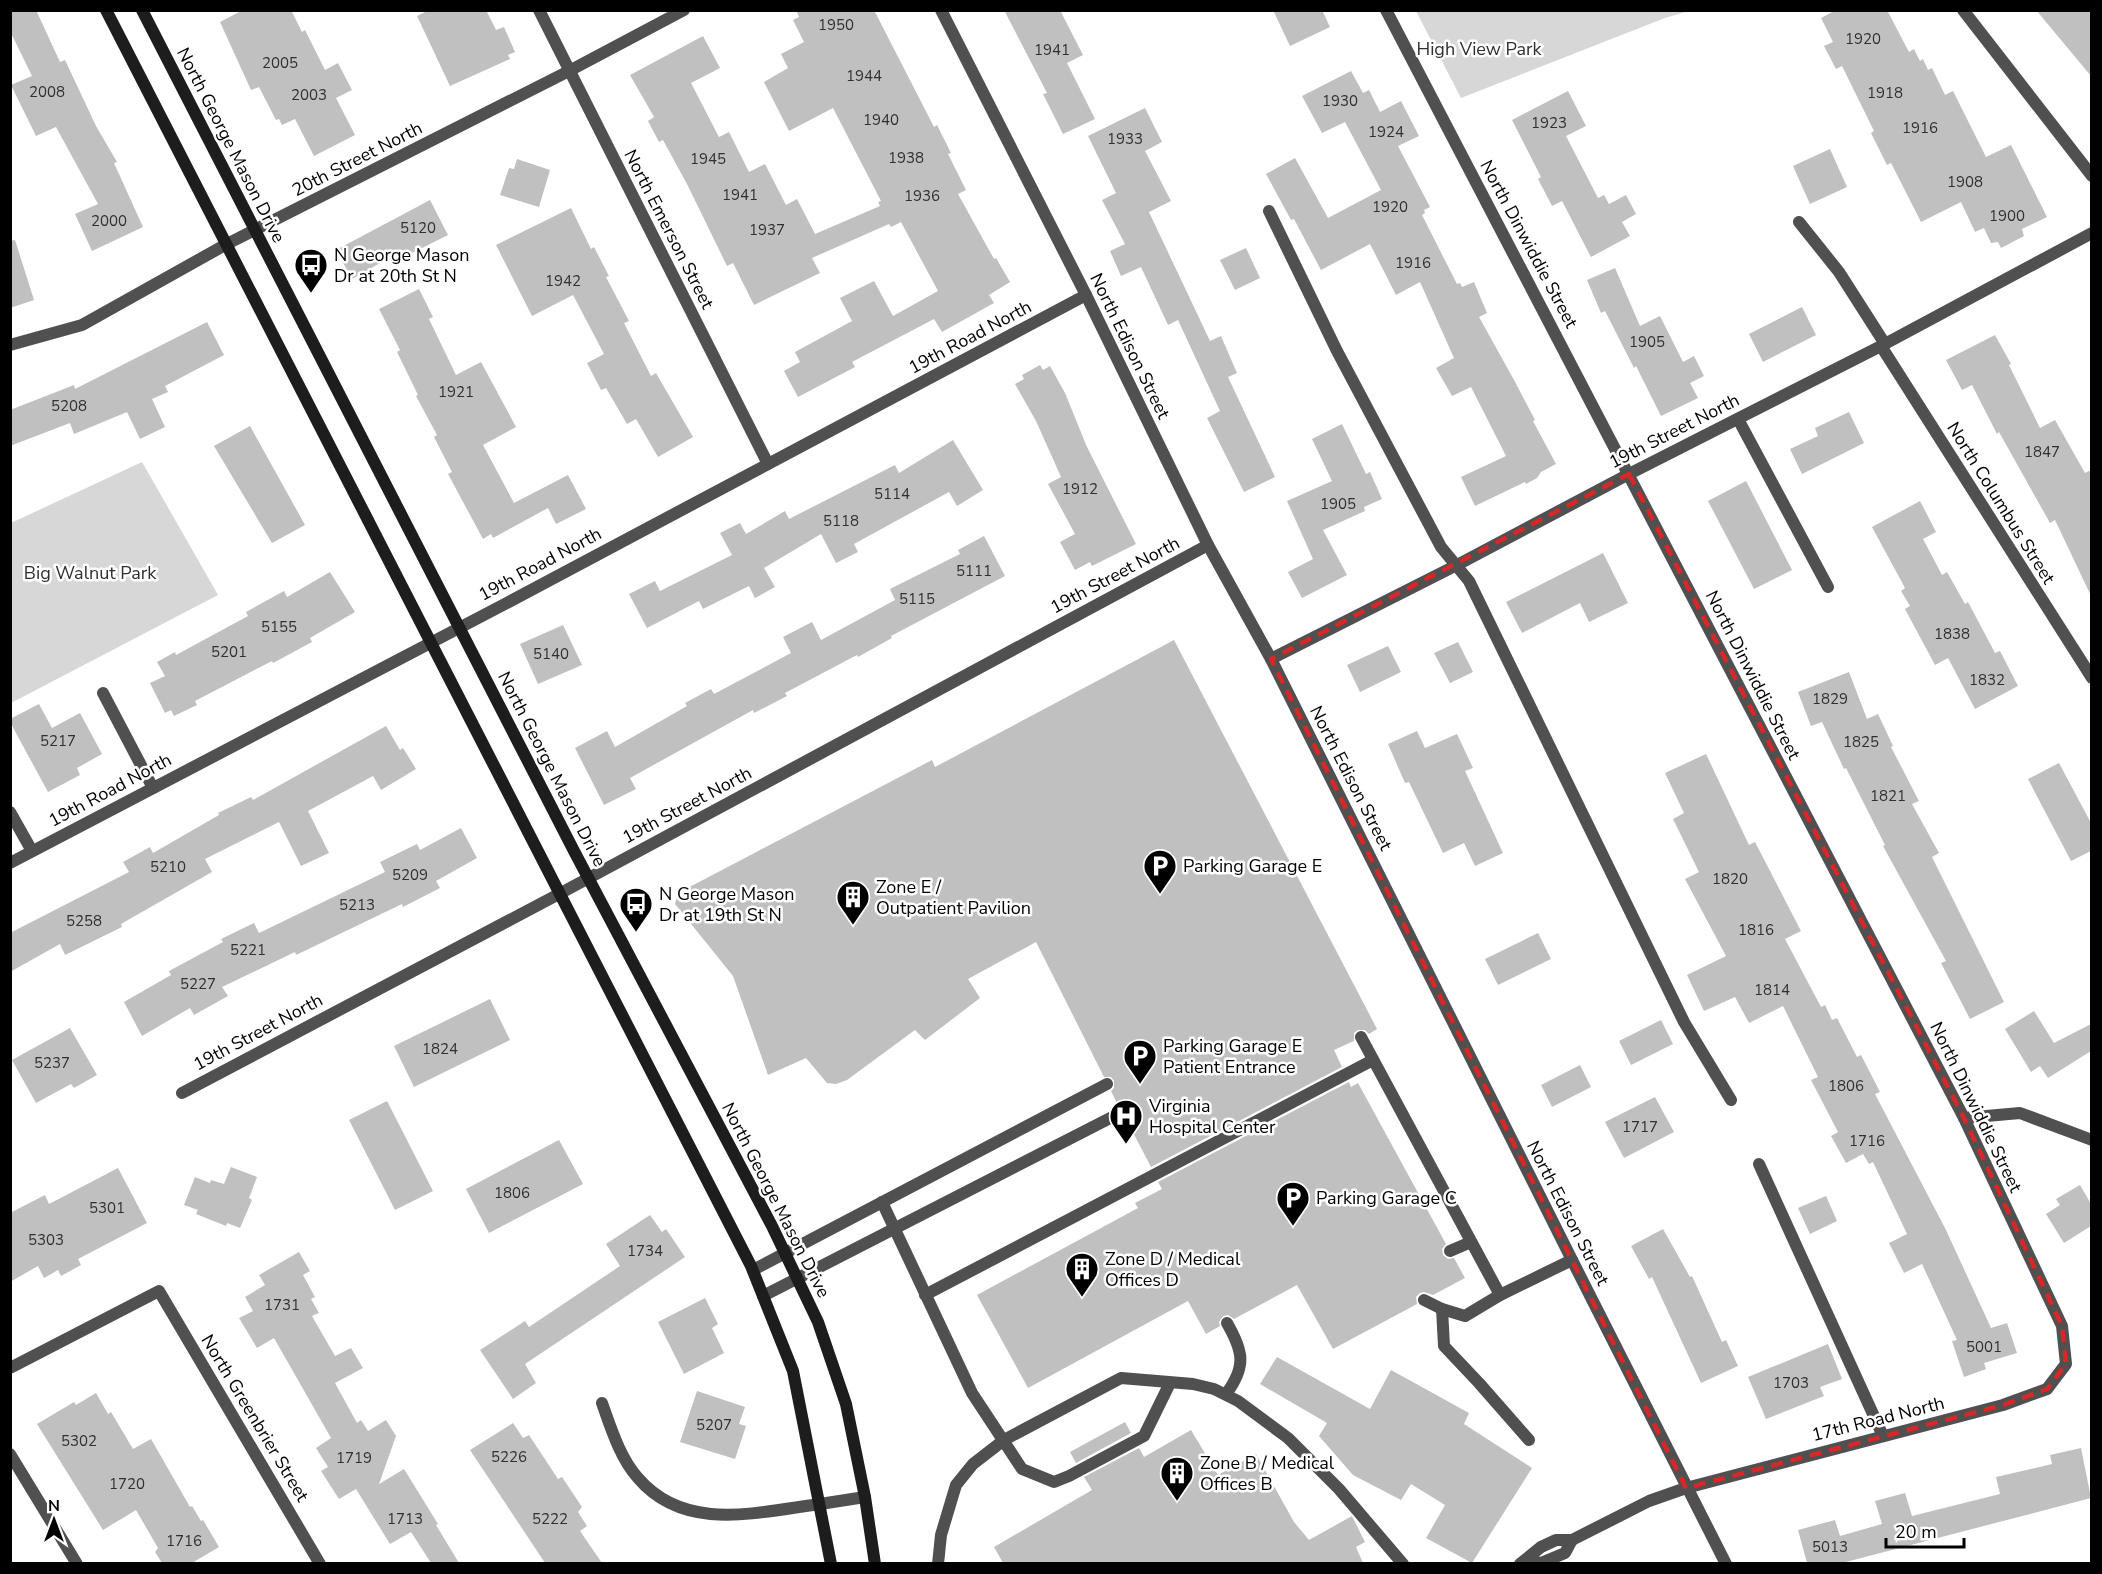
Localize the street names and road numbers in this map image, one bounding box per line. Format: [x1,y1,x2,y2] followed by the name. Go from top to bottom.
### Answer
[171,43,291,247] street label: North George Mason Drive
[288,116,426,202] street label: 20th Street North
[618,145,720,313] street label: North Emerson Street
[1475,156,1584,333] street label: North Dinwiddie Street
[1084,269,1176,423] street label: North Edison Street
[904,294,1036,380] street label: 19th Road North
[1605,388,1743,474] street label: 19th Street North
[1941,417,2061,589] street label: North Columbus Street
[474,521,606,607] street label: 19th Road North
[1046,531,1184,619] street label: 19th Street North
[1700,586,1806,764] street label: North Dinwiddie Street
[492,667,612,871] street label: North George Mason Drive
[1304,702,1398,855] street label: North Edison Street
[44,747,176,833] street label: 19th Road North
[618,761,756,849] street label: 19th Street North
[189,988,327,1076] street label: 19th Street North
[1924,1018,2028,1197] street label: North Dinwiddie Street
[716,1098,836,1302] street label: North George Mason Drive
[1521,1137,1615,1290] street label: North Edison Street
[196,1330,315,1507] street label: North Greenbrier Street
[1809,1391,1947,1447] street label: 17th Road North

